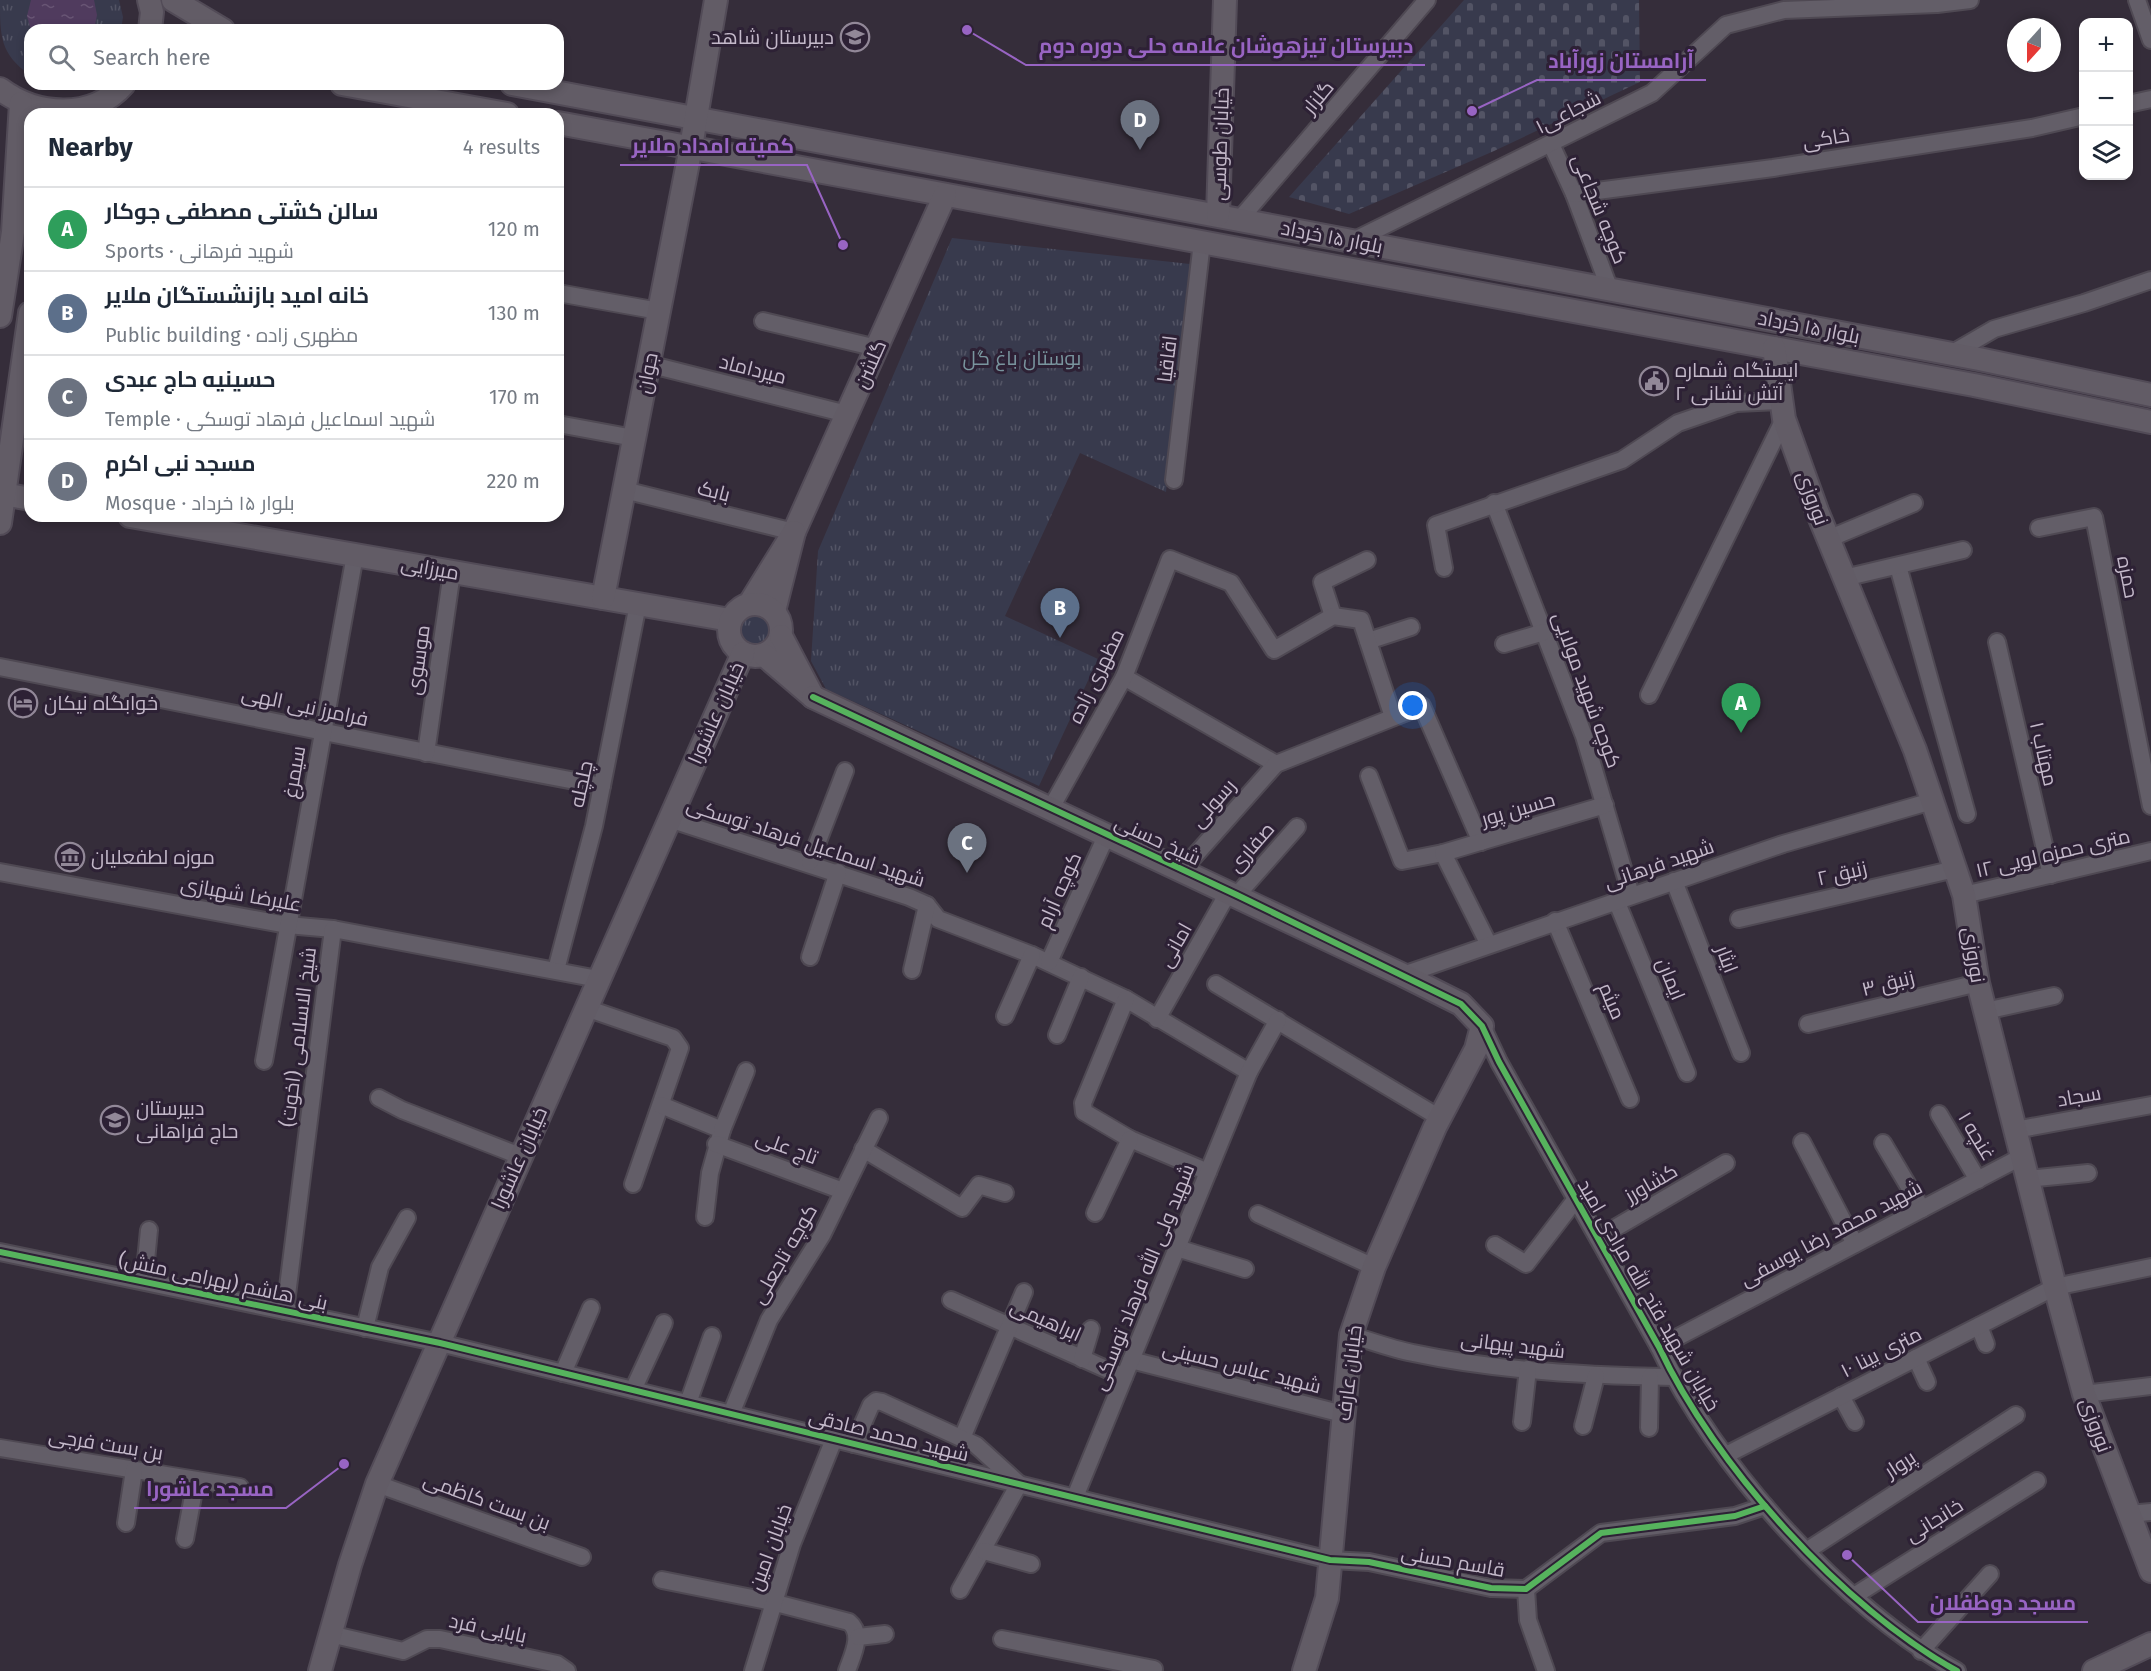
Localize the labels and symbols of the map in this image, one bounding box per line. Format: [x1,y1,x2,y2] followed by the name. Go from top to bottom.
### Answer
[2007,18,2061,72] north arrow
[839,21,871,53] school or university icon: دبیرستان شاهد
[711,25,834,50] place label: دبیرستان شاهد
[1026,26,1425,65] callout: دبیرستان تیزهوشان علامه حلی دوره دوم
[1038,33,1414,60] text: دبیرستان تیزهوشان علامه حلی دوره دوم
[1537,41,1706,80] callout: آرامستان زورآباد
[1548,48,1694,74] text: آرامستان زورآباد
[1297,75,1339,119] street label: گلزار
[1531,85,1605,140] street label: شجاعی۱
[1206,87,1235,201] street label: خیابان طوسی
[1120,100,1160,150] pin: D
[1801,122,1851,155] street label: خاکی
[620,126,807,165] callout: کمیته امداد ملایر
[631,133,794,159] text: کمیته امداد ملایر
[1566,151,1633,268] street label: کوچه شجاعی
[1279,215,1385,259] street label: بلوار ۱۵ خرداد
[1756,305,1862,349] street label: بلوار ۱۵ خرداد
[1152,334,1182,384] street label: اقاقیا
[849,336,892,392] street label: گلشن
[963,346,1081,372] park label: بوستان باغ گل
[717,349,789,389] street label: میرداماد
[631,350,664,396] street label: جوان
[1675,358,1799,406] place label: ایستگاه شماره ۲ آتش نشانی
[1638,365,1670,397] public building icon: ایستگاه شماره ۲ آتش نشانی
[1791,467,1834,529] street label: نوروزی
[695,475,733,507] street label: بابک
[399,551,461,586] street label: میرزایی
[2112,554,2144,600] street label: حمزه
[1040,588,1080,638] pin: B
[1547,609,1626,771] street label: کوچه شهید مولایی
[401,623,436,697] street label: موسوی
[1063,625,1130,728] street label: مظهری زاده
[683,658,750,768] street label: خیابان عاشورا
[239,681,371,732] street label: فرامرز نبی الهی
[1722,684,1760,733] pin: A
[7,687,39,719] hotel icon: خوابگاه نیکان
[44,691,158,716] place label: خوابگاه نیکان
[1398,691,1427,720] your location
[2024,720,2063,789] street label: مهتاب ۱
[278,744,312,801] street label: سیمرغ
[564,759,599,810] street label: چلچله
[1185,774,1241,833] street label: رسولی
[1477,787,1558,832] street label: حسین پور
[684,792,928,893] street label: شهید اسماعیل فرهاد توسکی
[1110,810,1205,872] street label: شیخ حسنی
[1223,817,1280,878] street label: صفاری
[948,824,986,873] pin: C
[1974,824,2133,883] street label: ۱۲ متری حمزه لویی
[1601,834,1717,895] street label: شهید فرهانی
[54,841,86,873] museum icon: موزه لطفعلیان
[91,845,215,870] place label: موزه لطفعلیان
[1032,848,1088,932] street label: کوچه آرام
[1815,856,1869,891] street label: زنبق ۲
[179,872,303,917] street label: علیرضا شهبازی
[1153,919,1198,972] street label: امانی
[1957,925,1990,985] street label: نوروزی
[1710,941,1743,976] street label: ایثار
[275,946,323,1129] street label: شیخ الاسلامی (اخوت)
[1651,954,1690,1004] street label: ایمان
[1859,965,1917,1002] street label: زنبق ۳
[1592,979,1630,1024] street label: میثم
[2055,1080,2103,1112] street label: سجاد
[136,1096,238,1145] place label: دبیرستان حاج فراهانی
[486,1103,553,1213] street label: خیابان عاشورا
[99,1104,131,1136] school or university icon: دبیرستان حاج فراهانی
[1952,1107,2001,1165] street label: غنچه ۱
[752,1125,822,1171] street label: تاج علی
[1619,1158,1682,1208] street label: کشاورز
[1086,1160,1200,1394] street label: شهید ولی الله فرهاد توسکی
[1571,1174,1726,1416] street label: خیابان شهید فتح الله مرادی امید
[1736,1175,1927,1292] street label: شهید محمد رضا یوسفی
[746,1200,823,1309] street label: کوچه تاجعلی
[116,1247,330,1317] street label: بنی هاشم (بهرامی منش)
[1006,1294,1085,1347] street label: ابراهیمی
[1837,1321,1926,1383] street label: ۱۰ متری بینا
[1331,1324,1368,1422] street label: خیابان عارف
[1459,1327,1567,1364] street label: شهید پیهانی
[1160,1336,1324,1399] street label: شهید عباس حسینی
[2074,1394,2117,1456] street label: نوروزی
[806,1404,971,1467] street label: شهید محمد صادقی
[47,1423,165,1466] street label: بن بست فرجی
[1879,1445,1921,1484] street label: پروار
[420,1467,554,1536] street label: بن بست کاظمی
[134,1469,286,1508] callout: مسجد عاشورا
[146,1476,274,1502] text: مسجد عاشورا
[1901,1493,1968,1548] street label: خانجانی
[743,1500,798,1594] street label: خیابان امین
[1399,1540,1507,1584] street label: قاسم حسنی
[1918,1583,2088,1622] callout: مسجد دوطفلان
[1930,1590,2076,1616] text: مسجد دوطفلان
[447,1608,529,1649] street label: بابایی فرد

